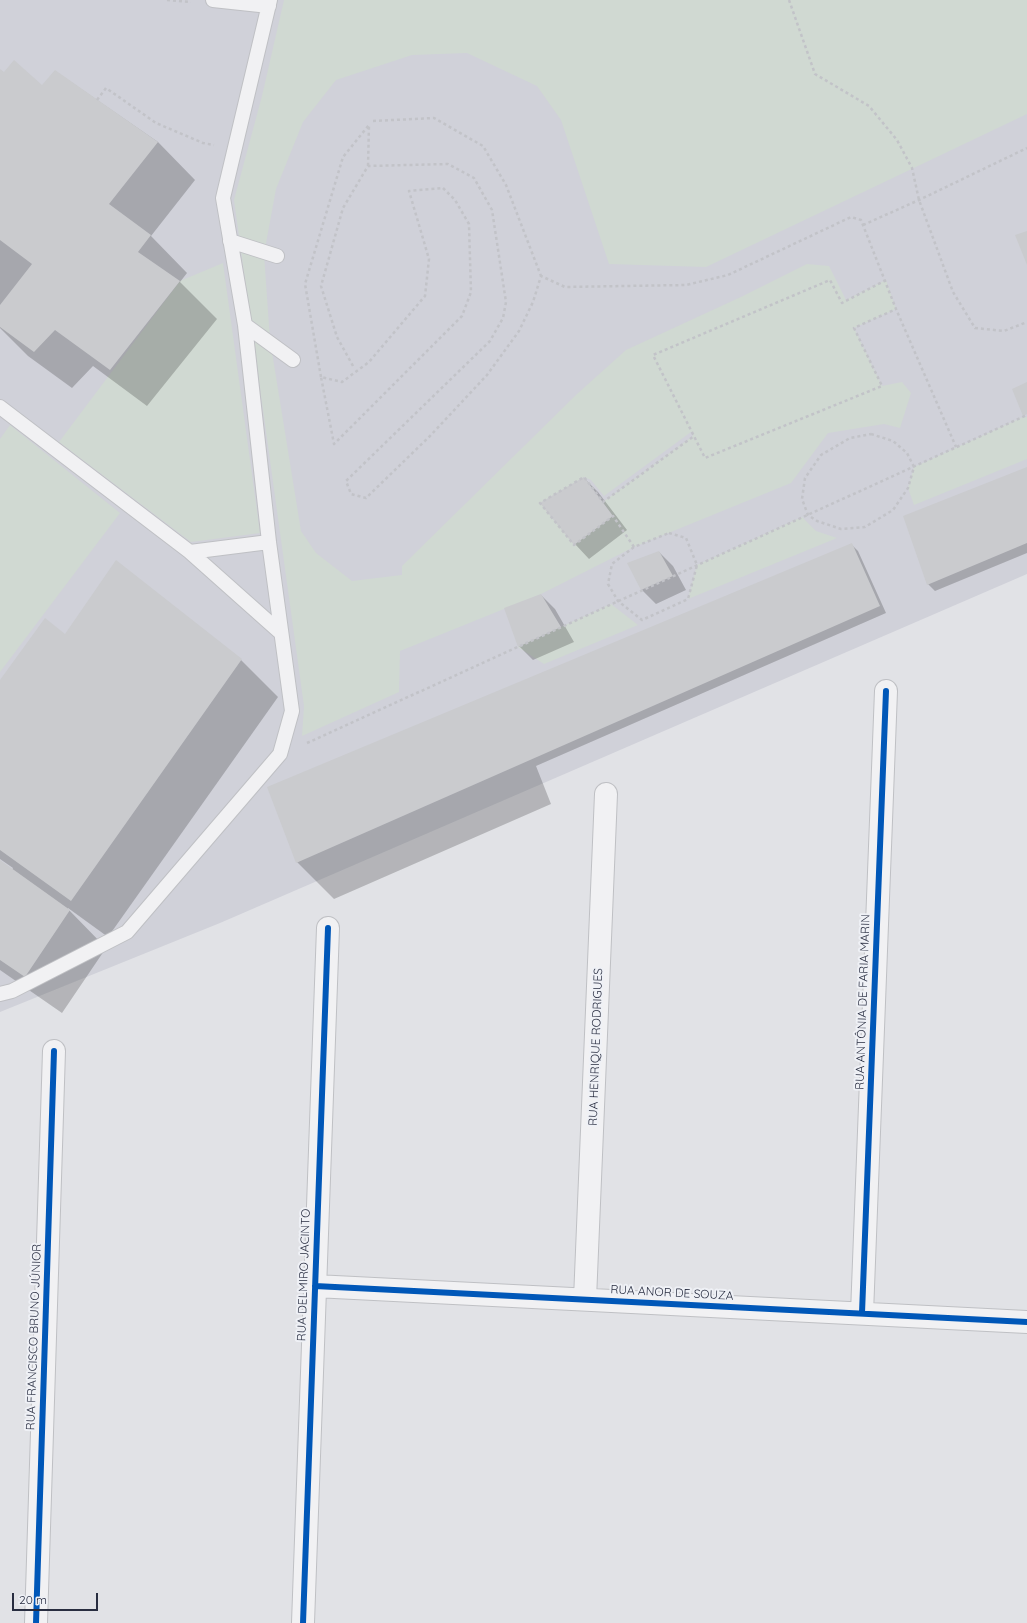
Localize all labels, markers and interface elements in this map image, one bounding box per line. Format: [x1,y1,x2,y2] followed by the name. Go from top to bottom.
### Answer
[853,914,873,1090] street label: RUA ANTÔNIA DE FARIA MARIN
[586,968,606,1126] street label: RUA HENRIQUE RODRIGUES
[294,1208,314,1342] street label: RUA DELMIRO JACINTO
[24,1243,44,1431] street label: RUA FRANCISCO BRUNO JÚNIOR
[610,1283,734,1303] street label: RUA ANOR DE SOUZA
[14,1585,100,1611] scale bar
[19,1592,47,1607] text: 20 m

